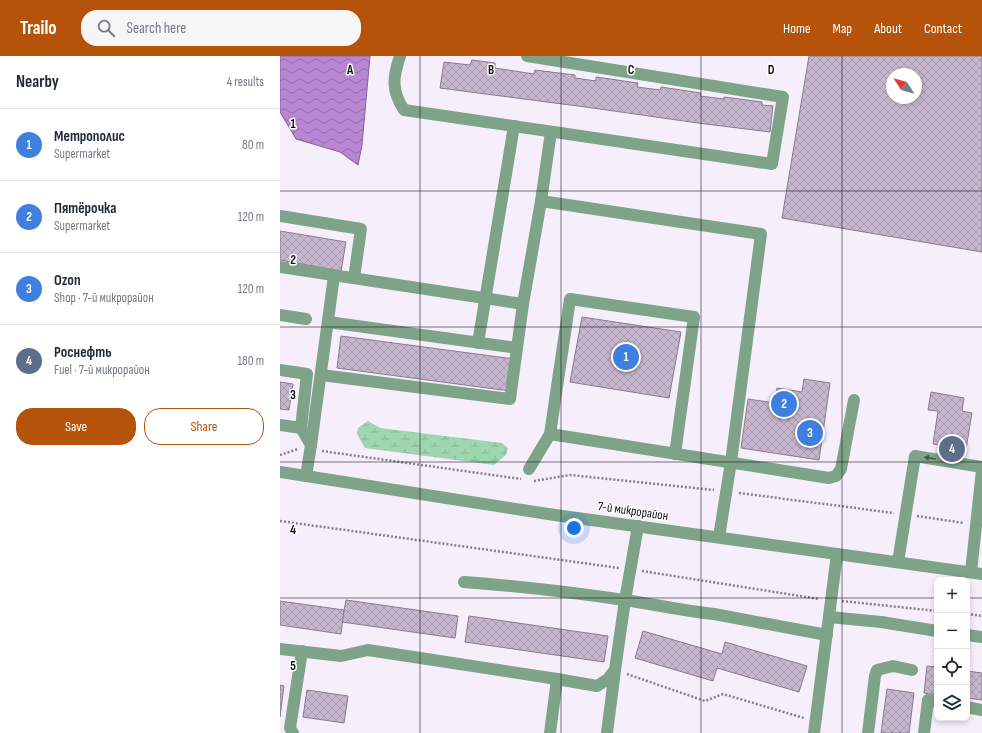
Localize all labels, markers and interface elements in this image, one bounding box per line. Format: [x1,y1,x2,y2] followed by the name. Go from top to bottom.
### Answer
[81,10,361,46] search box
[20,17,57,40] text: Trailo
[95,17,117,39] icon: search
[127,19,186,38] text: Search here
[783,20,811,37] text: Home
[833,20,852,37] text: Map
[874,20,902,37] text: About
[924,20,962,37] text: Contact
[346,62,354,78] text: A
[488,62,494,78] text: B
[628,62,635,78] text: C
[768,62,775,78] text: D
[886,68,922,104] north arrow
[16,72,59,92] text: Nearby
[227,74,264,90] text: 4 results
[290,116,296,132] text: 1
[54,127,125,146] text: Метрополис
[26,137,32,153] text: 1
[242,137,264,153] text: 80 m
[54,146,110,162] text: Supermarket
[54,199,116,218] text: Пятёрочка
[26,209,32,225] text: 2
[238,209,264,225] text: 120 m
[54,218,110,234] text: Supermarket
[290,252,296,268] text: 2
[54,271,81,290] text: Ozon
[26,281,32,297] text: 3
[238,281,264,297] text: 120 m
[54,290,154,306] text: Shop · 7-й микрорайон
[613,342,639,372] pin: 1
[54,343,111,362] text: Роснефть
[26,353,32,369] text: 4
[238,353,264,369] text: 180 m
[54,362,150,378] text: Fuel · 7-й микрорайон
[290,387,296,403] text: 3
[771,389,797,419] pin: 2
[16,408,136,445] button: Save
[144,408,264,445] button: Share
[797,418,823,448] pin: 3
[939,434,965,464] pin: 4
[924,455,936,461] one-way arrow
[597,498,669,524] street label: 7-й микрорайон
[564,518,584,538] your location
[290,522,296,538] text: 4
[934,577,970,721] map controls
[934,577,970,613] button: +
[934,613,970,649] button: −
[934,649,970,685] button: locate
[290,658,296,674] text: 5
[934,685,970,721] button: layers

